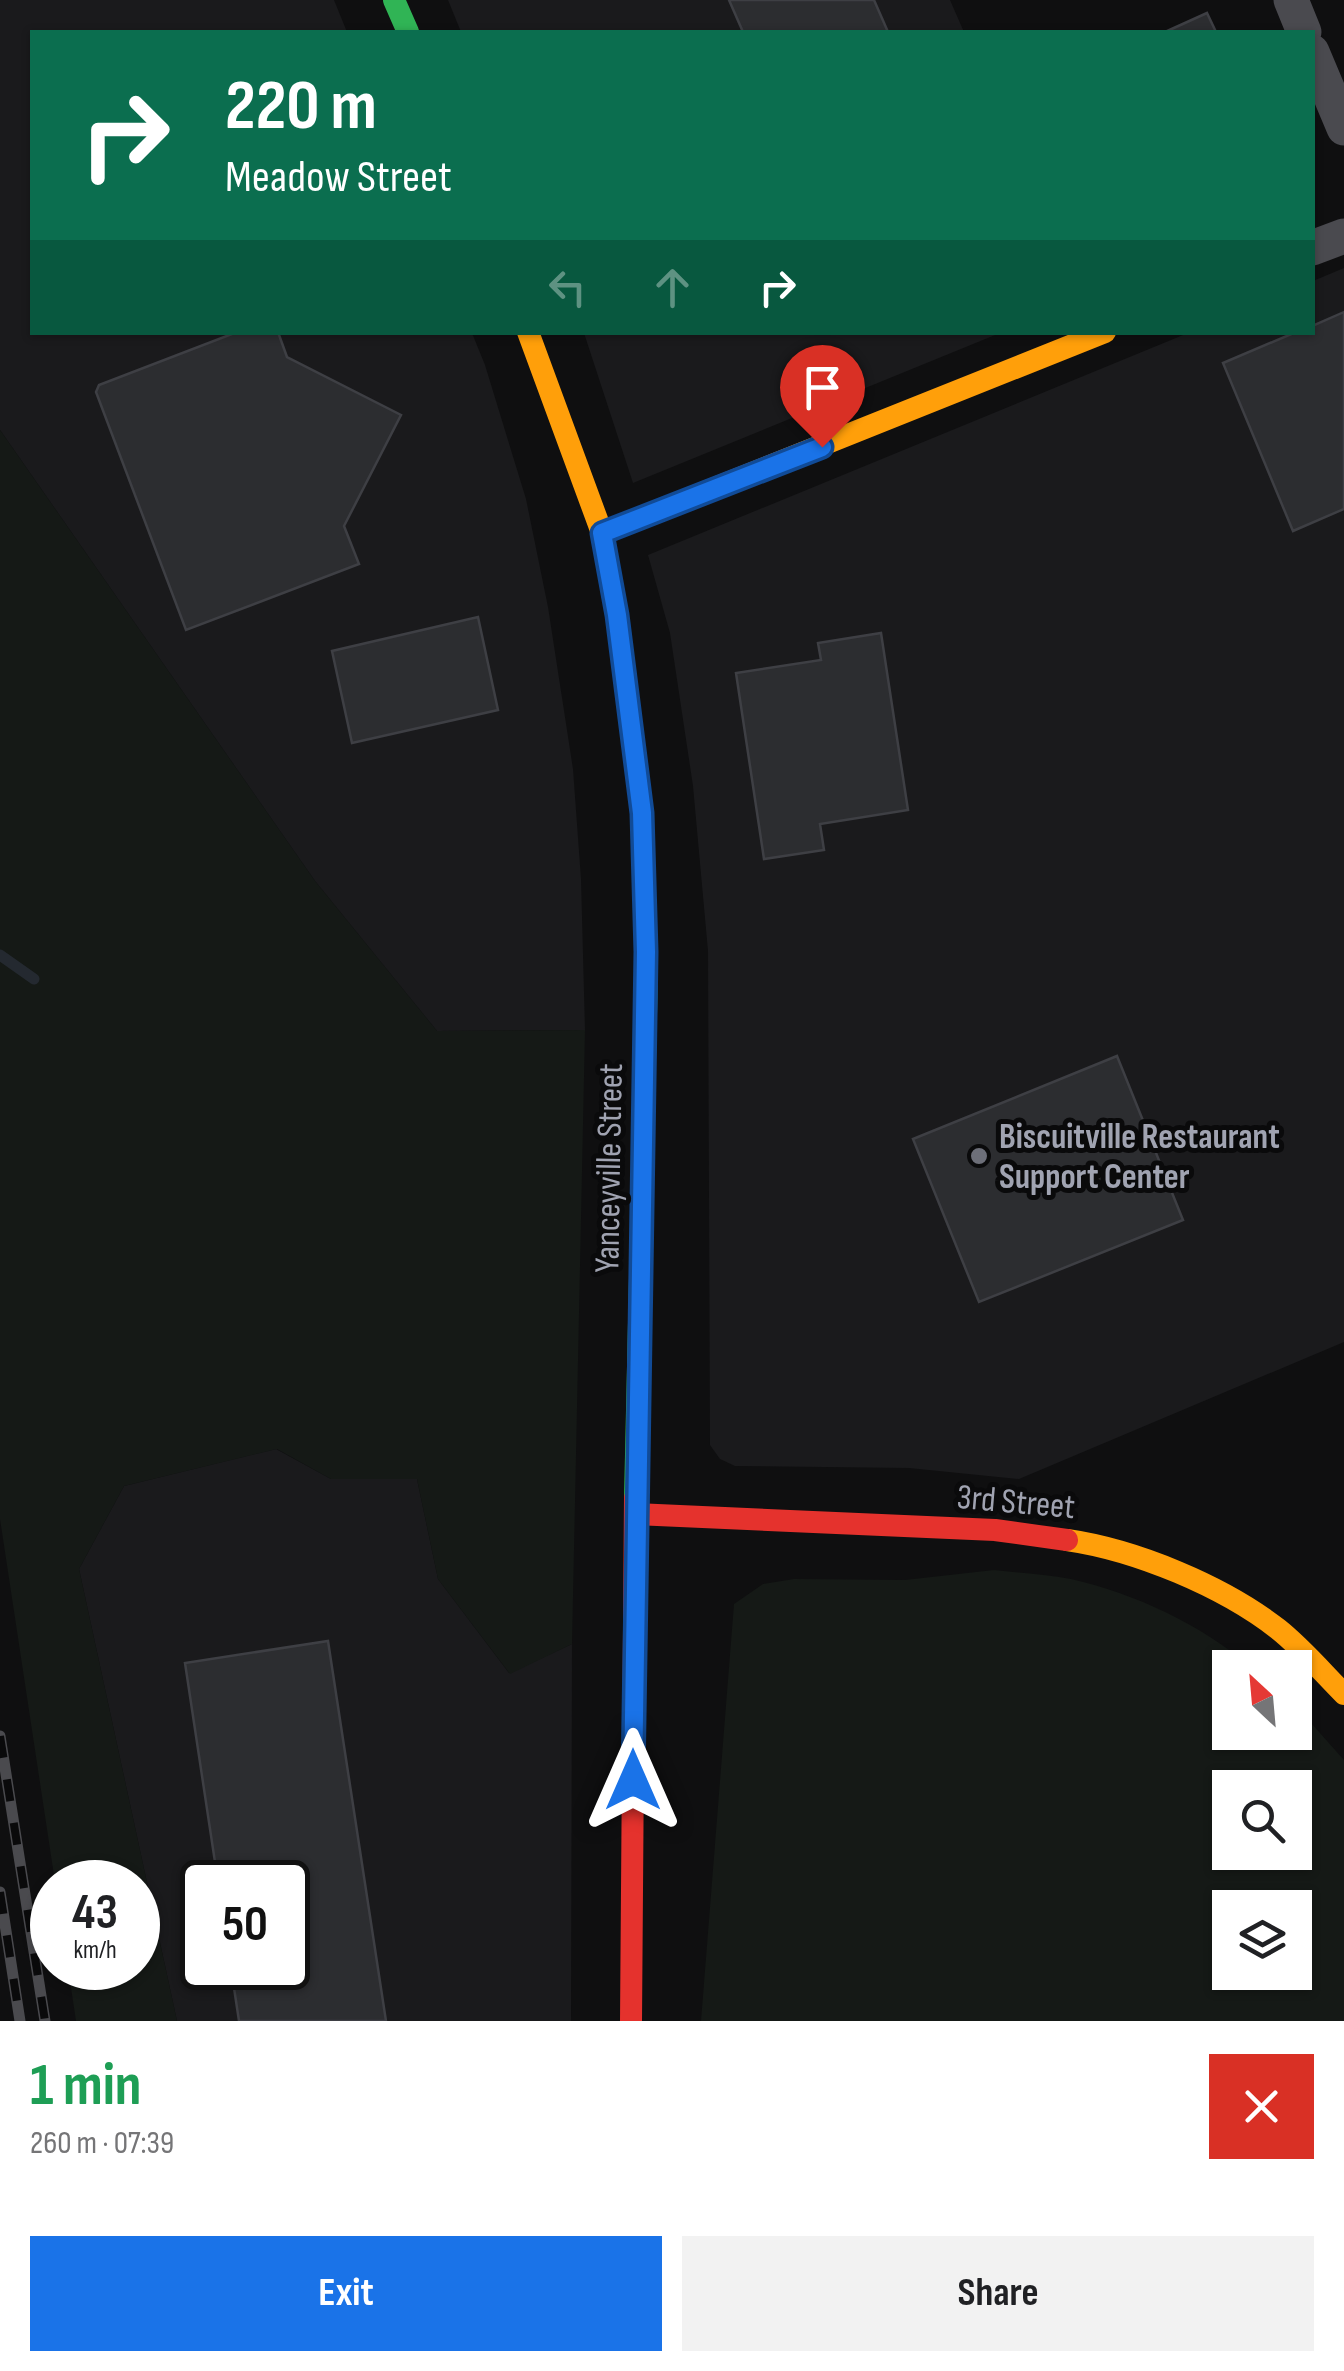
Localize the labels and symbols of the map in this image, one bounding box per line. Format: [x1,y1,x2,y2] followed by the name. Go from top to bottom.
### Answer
[780,345,865,448] pin
[586,1063,633,1273] street label: Yanceyville Street
[999,1116,1280,1199] place label: Biscuitville Restaurant Support Center
[968,1145,990,1167] marker: Biscuitville Restaurant Support Center
[955,1476,1077,1529] street label: 3rd Street
[1212,1650,1312,1750] north arrow
[581,1728,685,1832] position arrow
[180,1860,310,1990] speed limit sign: 50

